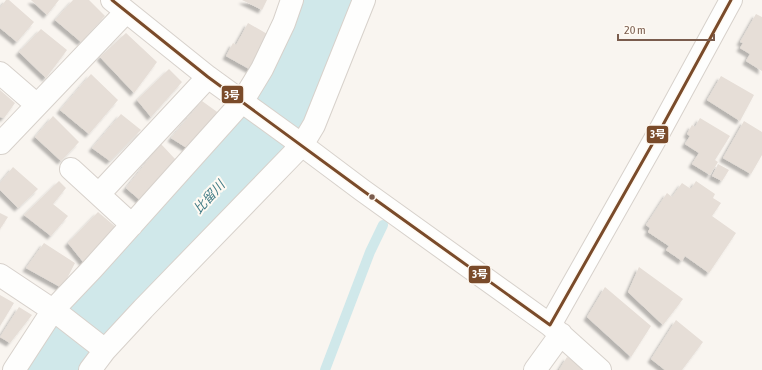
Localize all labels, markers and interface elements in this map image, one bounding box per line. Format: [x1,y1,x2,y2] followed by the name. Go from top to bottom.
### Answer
[618,16,714,42] scale bar
[624,23,646,37] text: 20 m
[221,85,244,104] line badge: 3号
[224,89,240,101] text: 3号
[646,125,669,144] line badge: 3号
[650,128,666,140] text: 3号
[190,176,229,217] water label: 比留川
[367,192,377,202] unlabelled marker
[468,265,491,284] line badge: 3号
[472,268,488,280] text: 3号

